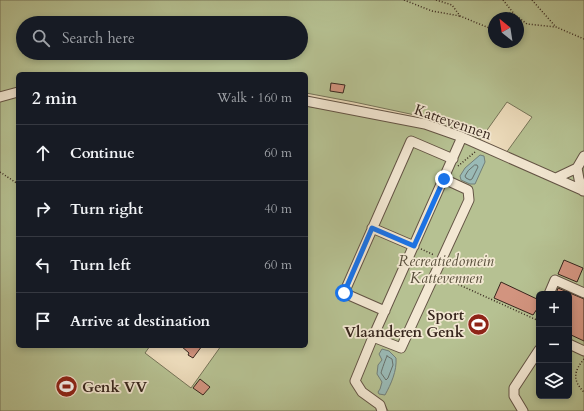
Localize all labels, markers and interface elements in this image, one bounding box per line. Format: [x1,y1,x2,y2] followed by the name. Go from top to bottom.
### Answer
[488,12,524,48] north arrow
[16,16,308,60] search box
[30,27,52,49] icon: search
[62,28,135,48] text: Search here
[32,87,77,110] text: 2 min
[217,89,292,107] text: Walk · 160 m
[412,99,495,145] street label: Kattevennen
[32,142,54,164] icon: ahead
[70,143,135,163] text: Continue
[264,144,292,162] text: 60 m
[435,170,453,188] route end
[32,198,54,220] icon: right
[70,199,143,219] text: Turn right
[264,200,292,218] text: 40 m
[398,251,495,288] park label: Recreatiedomein Kattevennen
[32,254,54,276] icon: left
[70,255,131,275] text: Turn left
[264,256,292,274] text: 60 m
[335,284,353,302] route start
[536,291,572,399] map controls
[536,291,572,327] button: +
[344,305,465,342] place label: Sport Vlaanderen Genk
[32,310,54,332] icon: arrive
[70,311,210,331] text: Arrive at destination
[466,311,492,337] sports icon: Sport Vlaanderen Genk
[536,327,572,363] button: −
[536,363,572,399] button: layers
[53,374,79,400] sports icon: Genk VV
[82,377,148,397] place label: Genk VV

